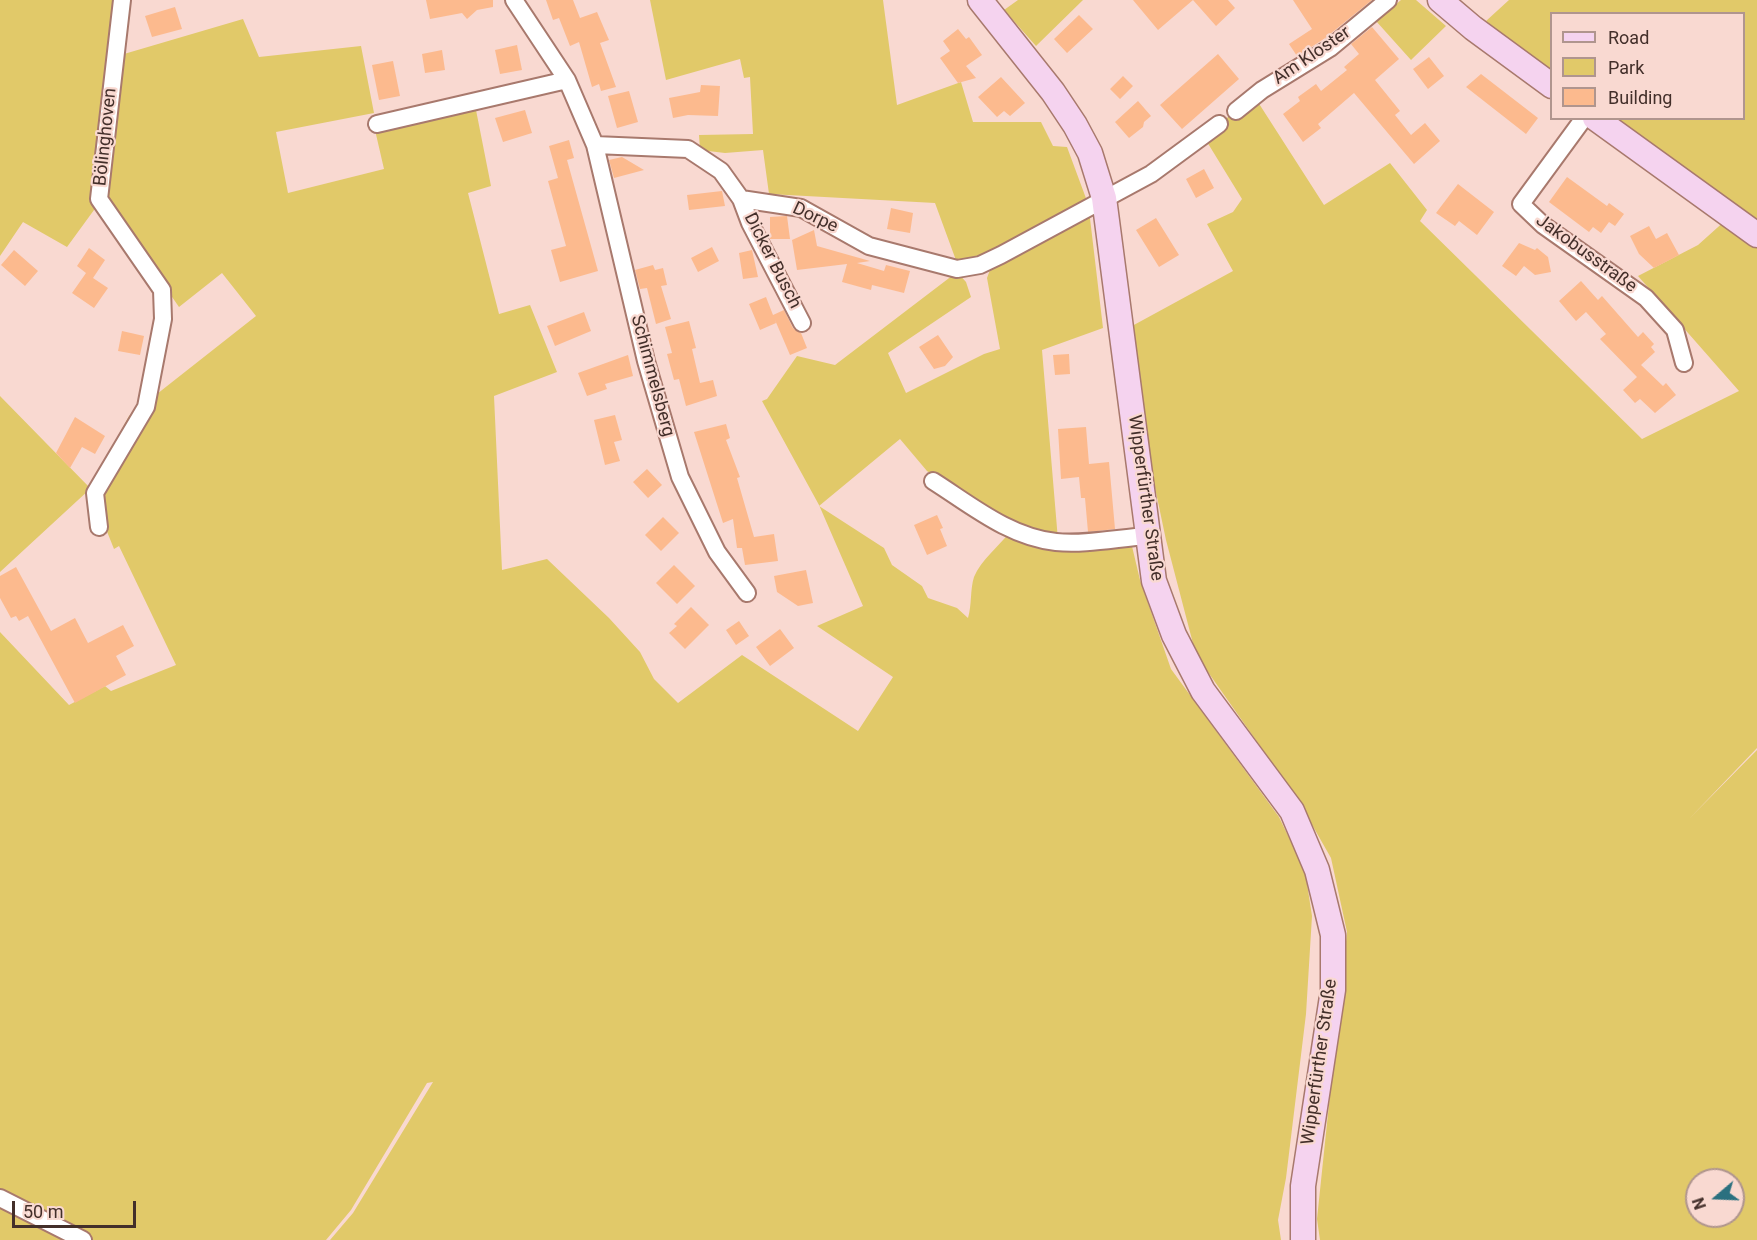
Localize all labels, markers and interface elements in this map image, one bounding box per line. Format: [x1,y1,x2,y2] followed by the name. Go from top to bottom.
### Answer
[1550,12,1745,120] legend
[1269,22,1355,90] street label: Am Kloster
[1608,27,1649,48] text: Road
[1608,57,1644,78] text: Park
[90,87,122,187] street label: Bölinghoven
[1608,87,1672,108] text: Building
[789,198,841,238] street label: Dorpe
[739,210,805,312] street label: Dicker Busch
[1531,210,1641,298] street label: Jakobusstraße
[625,313,679,439] street label: Schimmelsberg
[1123,414,1167,582] street label: Wipperfürther Straße
[1298,978,1342,1146] street label: Wipperfürther Straße
[1685,1168,1745,1228] north arrow
[15,1189,140,1227] scale bar
[1689,1195,1710,1212] text: N
[23,1201,63,1222] text: 50 m

